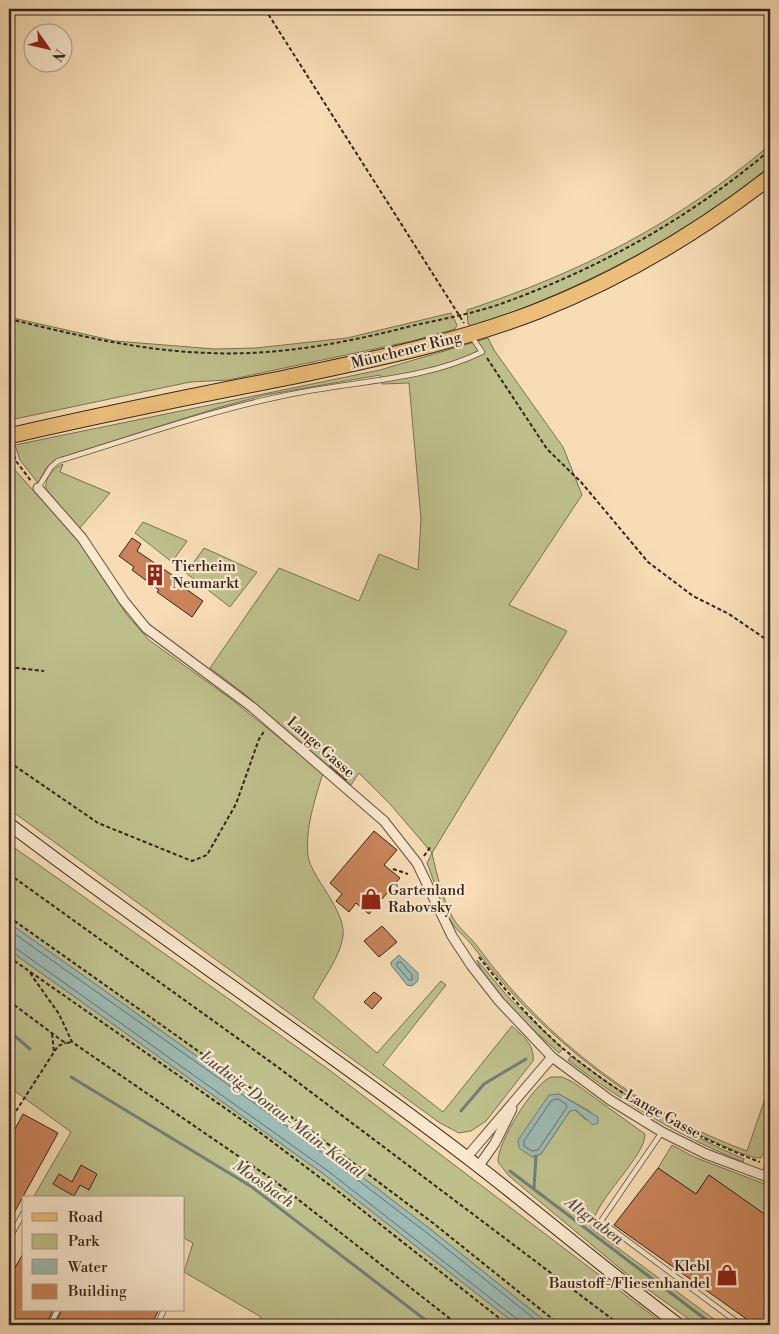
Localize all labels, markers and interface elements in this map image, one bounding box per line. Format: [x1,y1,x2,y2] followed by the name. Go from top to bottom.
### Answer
[22,22,72,72] north arrow
[47,45,69,64] text: N
[349,328,463,373] street label: Münchener Ring
[172,557,240,593] place label: Tierheim Neumarkt
[142,562,168,588] building icon: Tierheim Neumarkt
[283,713,359,782] street label: Lange Gasse
[388,881,465,917] place label: Gartenland Rabovsky
[358,886,384,912] shop icon: Gartenland Rabovsky
[196,1046,369,1184] water label: Ludwig-Donau-Main-Kanal
[621,1086,704,1143] street label: Lange Gasse
[229,1156,298,1212] water label: Moosbach
[560,1191,628,1250] water label: Altgraben
[22,1196,185,1312] legend
[68,1208,103,1227] text: Road
[68,1232,100,1251] text: Park
[548,1257,711,1293] place label: Klebl Baustoff-/Fliesenhandel
[67,1258,108,1277] text: Water
[714,1262,740,1288] shop icon: Klebl Baustoff-/Fliesenhandel
[67,1282,127,1301] text: Building

